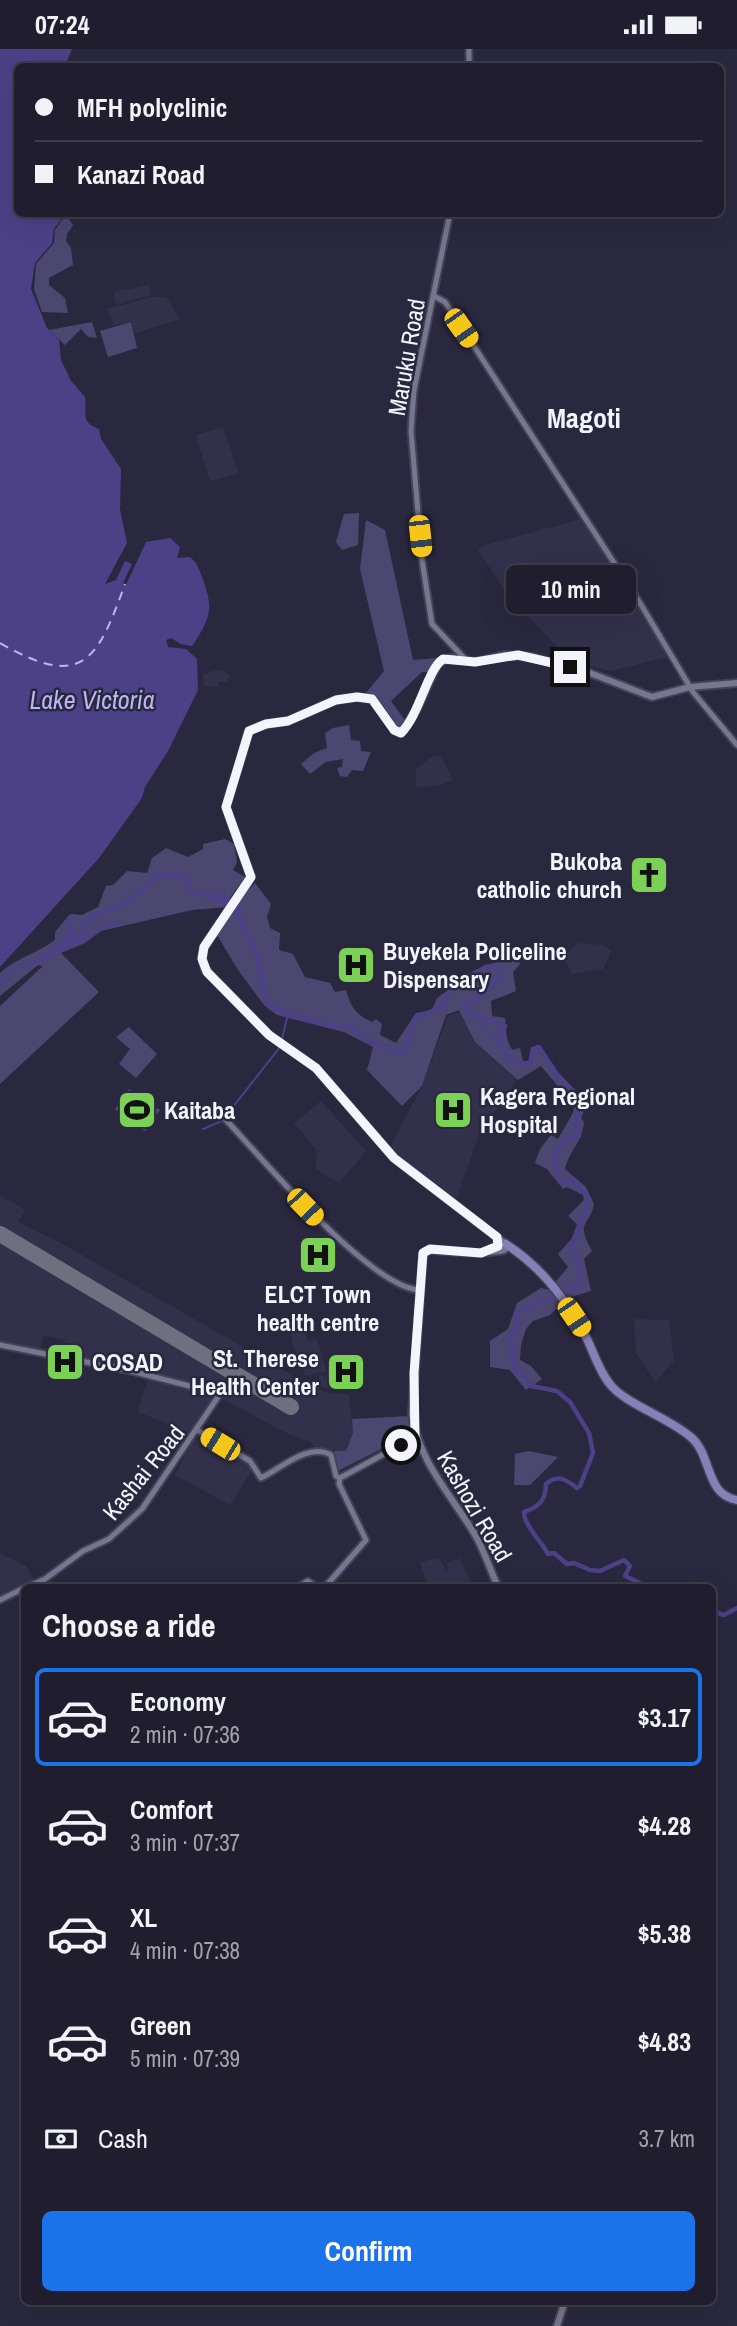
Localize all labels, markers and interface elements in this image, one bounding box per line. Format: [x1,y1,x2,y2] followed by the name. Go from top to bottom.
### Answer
[35,7,90,42] text: 07:24
[77,90,227,125] text: MFH polyclinic
[77,157,205,192] text: Kanazi Road
[380,296,432,418] street label: Maruku Road
[441,305,482,351] car
[547,399,621,437] district label: Magoti
[408,514,433,558] car
[505,565,635,615] callout: 10 min
[541,574,601,605] text: 10 min
[554,651,586,683] route end
[29,682,155,717] water label: Lake Victoria
[477,845,622,905] place label: Bukoba catholic church
[628,854,670,896] church icon: Bukoba catholic church
[383,935,567,995] place label: Buyekela Policeline Dispensary
[335,944,377,986] hospital icon: Buyekela Policeline Dispensary
[480,1080,635,1140] place label: Kagera Regional Hospital
[116,1089,158,1131] sports icon: Kaitaba
[432,1089,474,1131] hospital icon: Kagera Regional Hospital
[164,1094,235,1126] place label: Kaitaba
[283,1185,328,1229] car
[297,1234,339,1276] hospital icon: ELCT Town health centre
[257,1278,379,1338] place label: ELCT Town health centre
[554,1294,595,1340] car
[44,1341,86,1383] hospital icon: COSAD
[191,1342,319,1402] place label: St. Therese Health Center
[92,1346,163,1378] place label: COSAD
[325,1351,367,1393] hospital icon: St. Therese Health Center
[95,1418,191,1526] street label: Kashai Road
[197,1424,244,1464] car
[385,1429,417,1461] route start
[430,1444,520,1568] street label: Kashozi Road
[42,1604,216,1647] text: Choose a ride
[130,1684,226,1719] text: Economy
[46,1686,109,1749] icon: car
[638,1700,691,1735] text: $3.17
[130,1719,240,1750] text: 2 min · 07:36
[130,1792,213,1827] text: Comfort
[46,1794,109,1857] icon: car
[638,1808,691,1843] text: $4.28
[130,1827,240,1858] text: 3 min · 07:37
[130,1900,157,1935] text: XL
[46,1902,109,1965] icon: car
[638,1916,691,1951] text: $5.38
[130,1935,240,1966] text: 4 min · 07:38
[130,2008,192,2043] text: Green
[46,2010,109,2073] icon: car
[638,2024,691,2059] text: $4.83
[130,2043,240,2074] text: 5 min · 07:39
[42,2120,80,2158] icon: cash
[98,2121,148,2156] text: Cash
[638,2123,695,2154] text: 3.7 km
[42,2211,695,2291] button: Confirm

